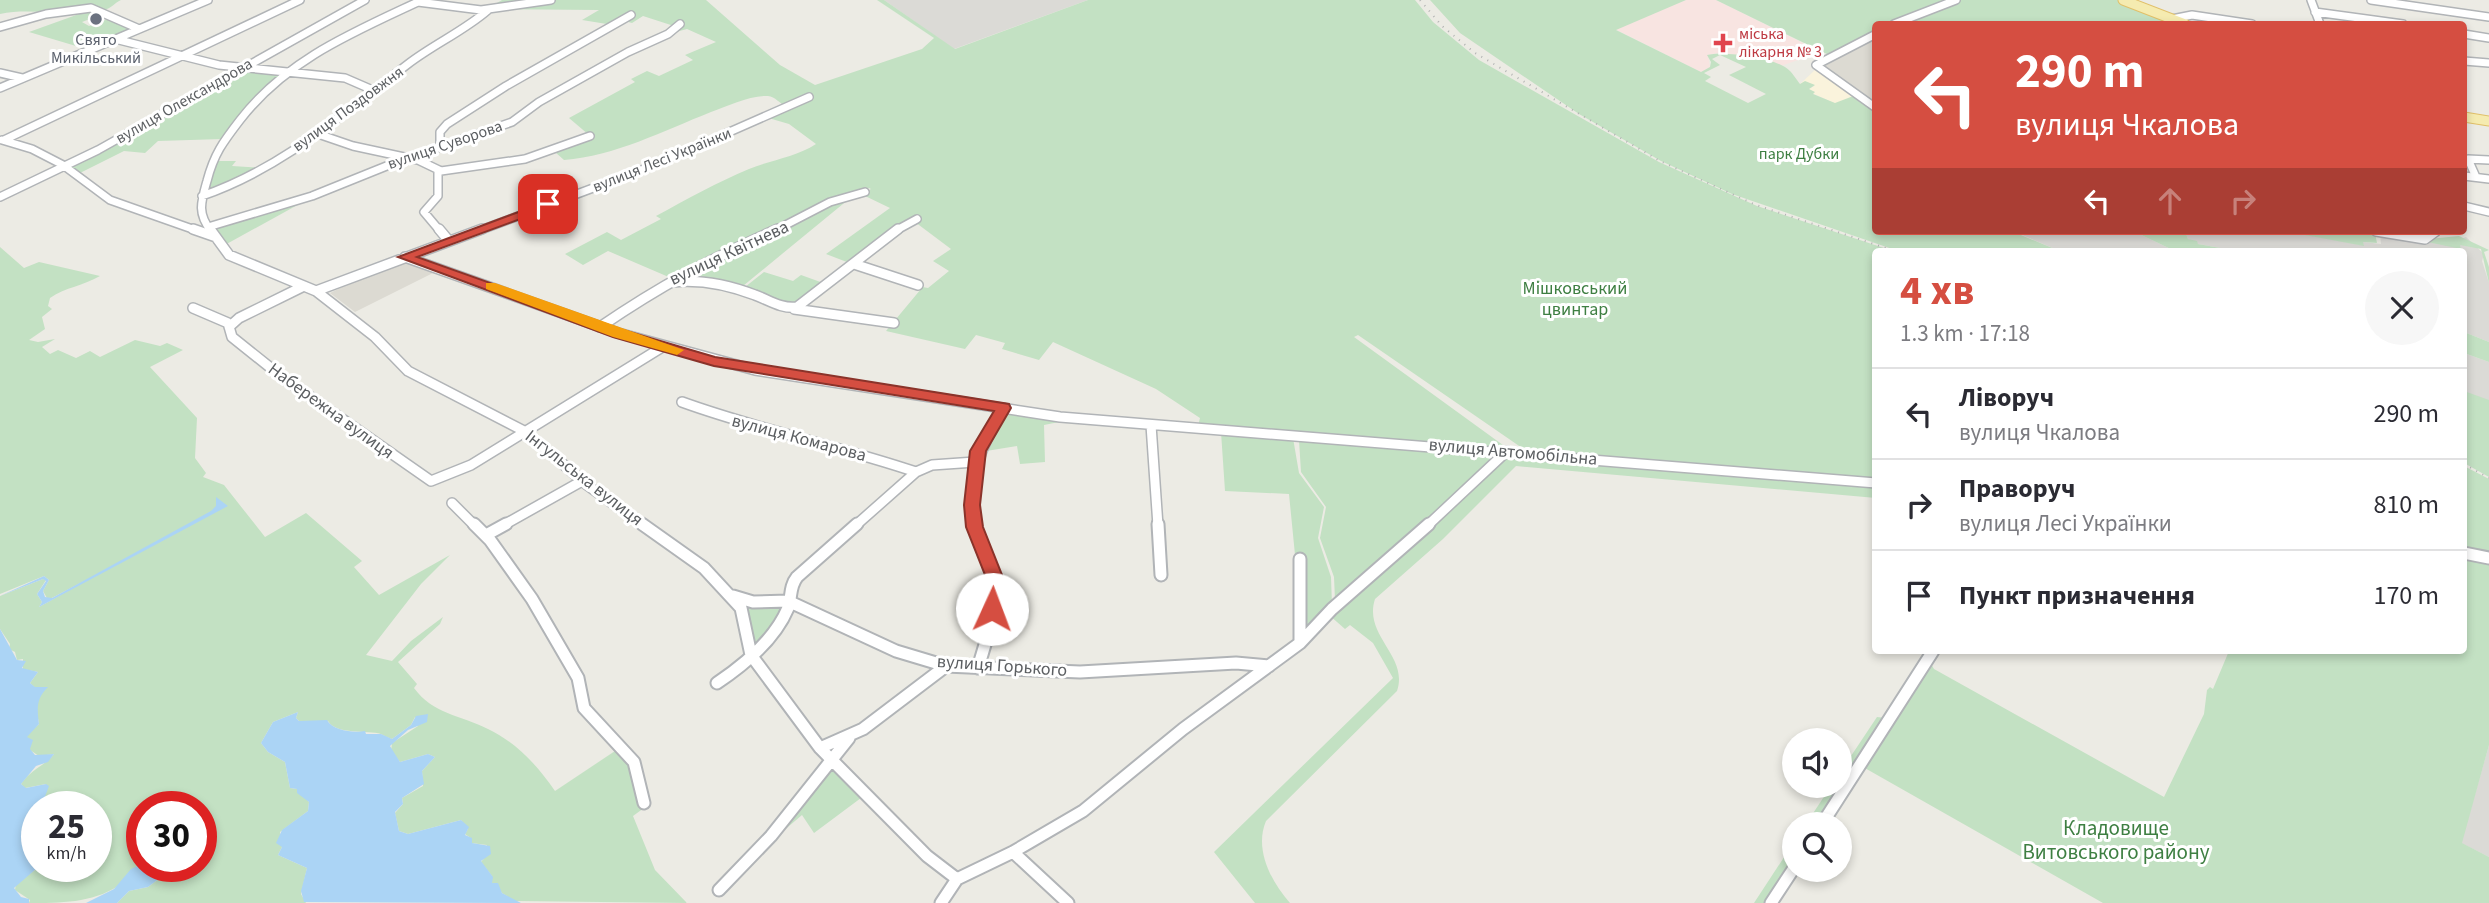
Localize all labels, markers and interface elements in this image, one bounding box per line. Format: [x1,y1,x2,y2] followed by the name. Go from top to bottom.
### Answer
[88,11,104,27] marker: Свято Микільський
[1739,23,1822,63] place label: міська лікарня № 3
[51,29,141,69] place label: Свято Микільський
[1713,33,1733,53] marker: міська лікарня № 3
[2015,37,2144,107] text: 290 m
[1900,49,1991,140] icon: left
[112,53,256,149] street label: вулиця Олександрова
[288,61,408,157] street label: вулиця Поздовжня
[2015,102,2239,148] text: вулиця Чкалова
[385,115,505,175] street label: вулиця Суворова
[589,122,735,198] street label: вулиця Лесі Українки
[1759,143,1839,165] park label: парк Дубки
[518,174,578,234] pin
[2078,182,2116,220] icon: left
[2151,182,2189,220] icon: ahead
[2224,182,2262,220] icon: right
[529,185,567,223] icon: arrive
[665,214,793,292] street label: вулиця Квітнева
[1900,261,1974,321] text: 4 хв
[2365,271,2439,345] button: close
[1523,276,1627,322] park label: Мішковський цвинтар
[1900,317,2030,350] text: 1.3 km · 17:18
[263,357,399,465] street label: Набережна вулиця
[1959,379,2054,416] text: Ліворуч
[1900,395,1938,433] icon: left
[2373,395,2439,432] text: 290 m
[729,408,869,468] street label: вулиця Комарова
[1959,416,2120,449] text: вулиця Чкалова
[520,424,648,532] street label: Інгульська вулиця
[1428,432,1598,472] street label: вулиця Автомобільна
[1959,470,2075,507] text: Праворуч
[1900,486,1938,524] icon: right
[2373,486,2439,523] text: 810 m
[1959,507,2172,540] text: вулиця Лесі Українки
[955,572,1029,646] position arrow
[1900,577,1938,615] icon: arrive
[1959,577,2195,614] text: Пункт призначення
[2373,577,2439,614] text: 170 m
[936,649,1068,683] street label: вулиця Горького
[1782,728,1852,882] map controls
[1782,728,1852,798] button: sound
[126,791,217,882] speed limit sign: 30
[48,802,85,852] text: 25
[1782,812,1852,882] button: search
[2022,813,2210,867] park label: Кладовище Витовського району
[47,841,86,866] text: km/h

